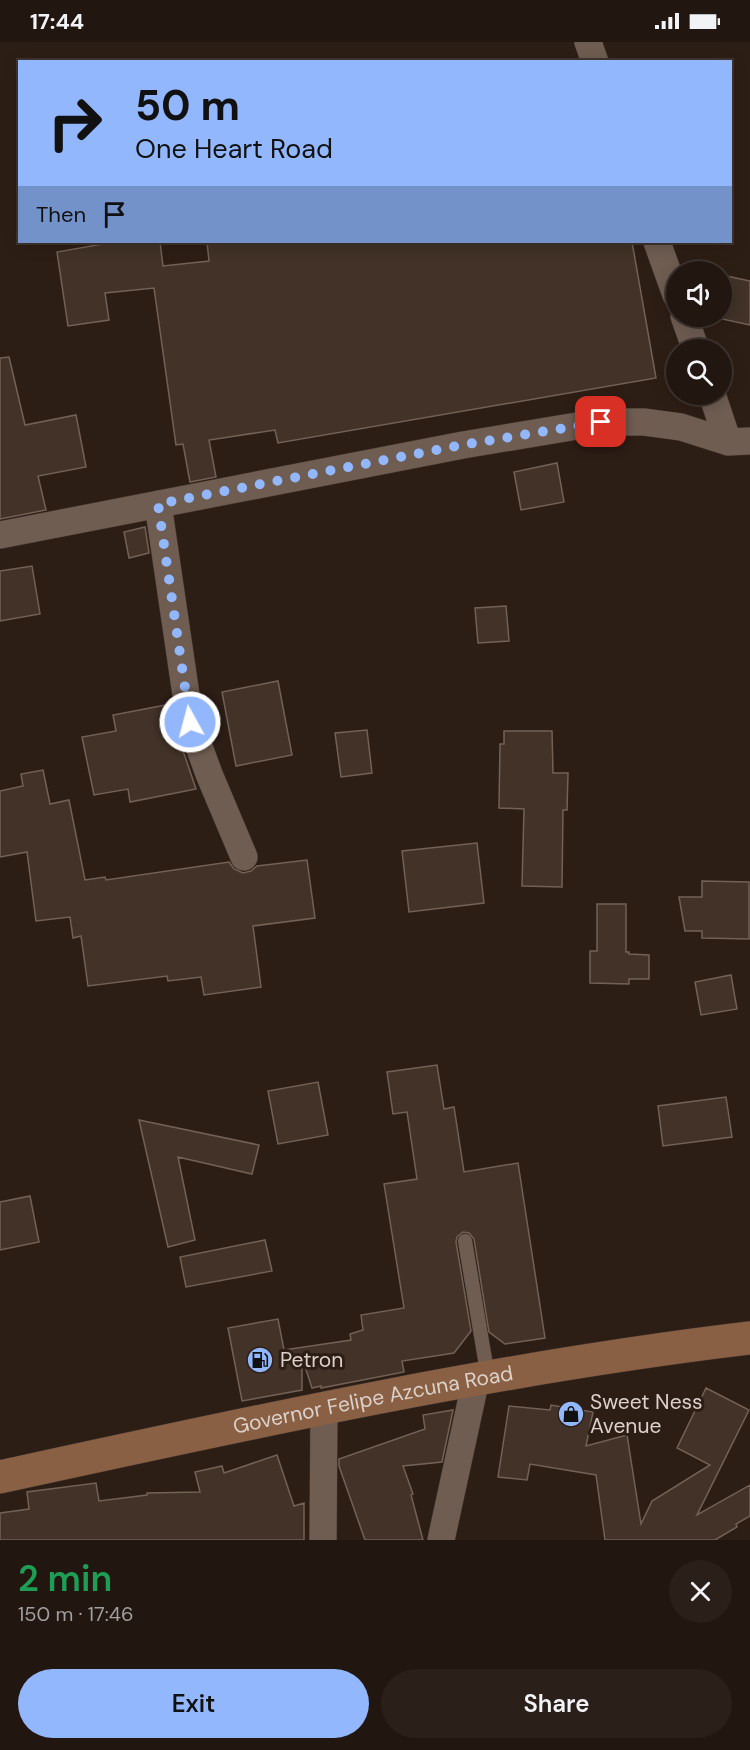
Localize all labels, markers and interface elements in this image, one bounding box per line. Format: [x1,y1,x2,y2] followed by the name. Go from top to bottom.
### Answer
[30,7,84,36] text: 17:44
[135,78,240,133] text: 50 m
[36,84,114,162] icon: right
[135,131,333,166] text: One Heart Road
[98,198,131,231] icon: arrive
[36,200,86,229] text: Then
[666,261,732,405] map controls
[666,261,732,327] button: sound
[666,339,732,405] button: search
[575,396,626,447] pin
[584,405,617,438] icon: arrive
[158,690,222,754] position arrow
[245,1345,275,1375] fuel station icon: Petron
[280,1346,343,1374] place label: Petron
[230,1359,515,1441] street label: Governor Felipe Azcuna Road
[590,1388,703,1440] place label: Sweet Ness Avenue
[556,1399,586,1429] shop icon: Sweet Ness Avenue
[18,1555,112,1602] text: 2 min
[669,1560,732,1623] button: close
[18,1601,134,1627] text: 150 m · 17:46
[18,1669,369,1738] button: Exit
[381,1669,732,1738] button: Share

